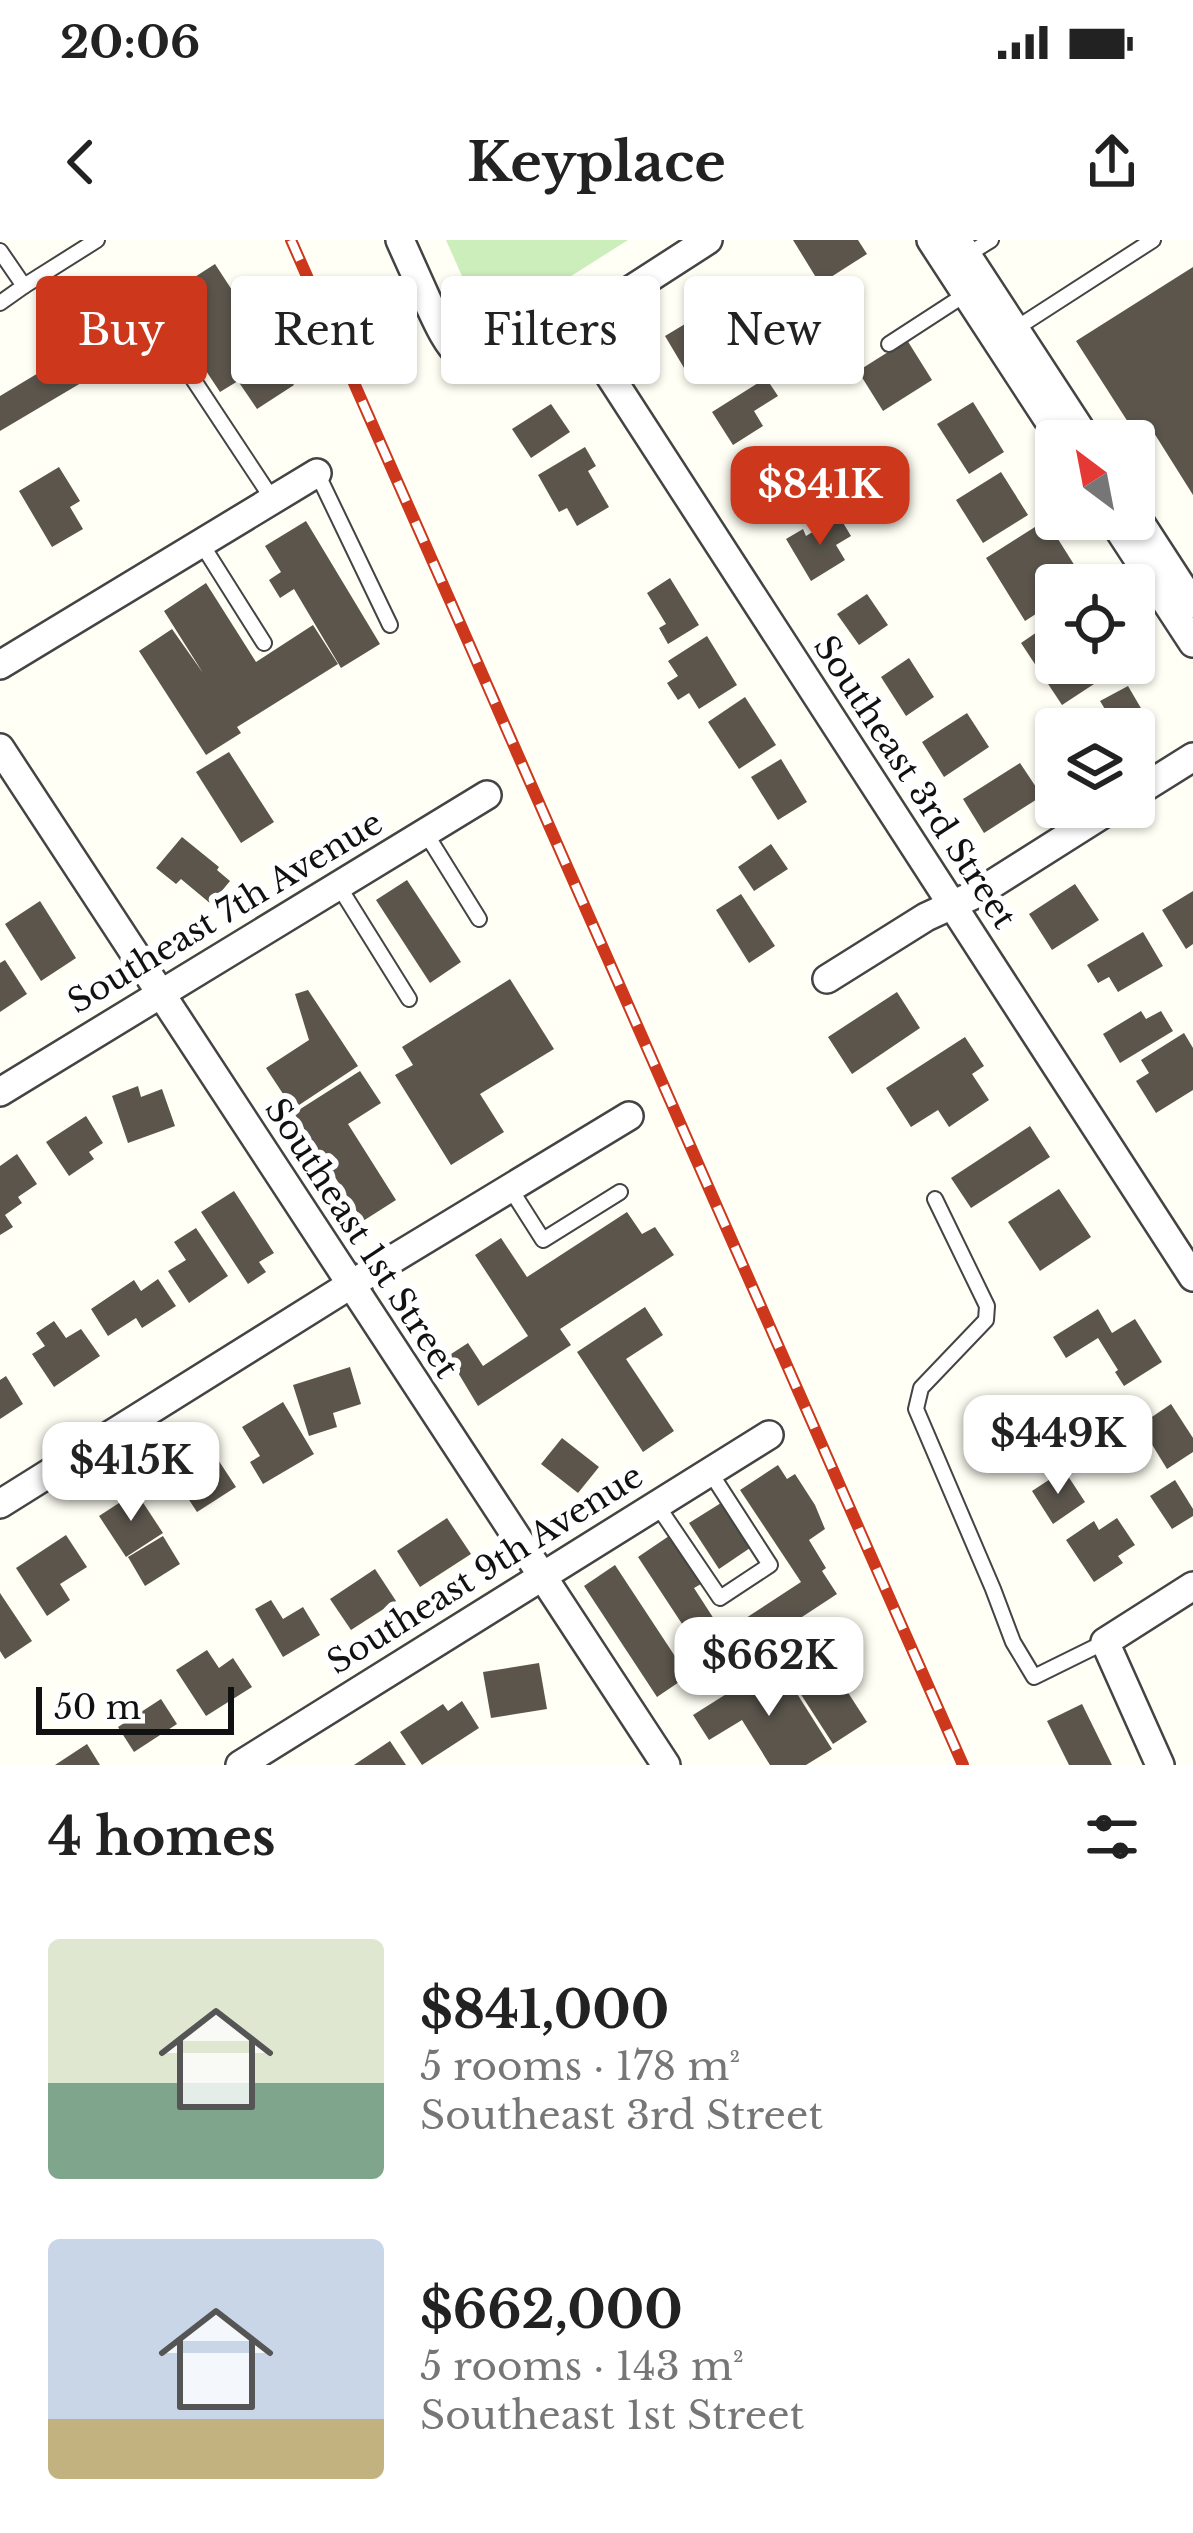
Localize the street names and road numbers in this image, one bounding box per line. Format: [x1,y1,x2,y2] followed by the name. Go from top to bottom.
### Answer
[805,628,1025,937] street label: Southeast 3rd Street
[60,802,390,1022] street label: Southeast 7th Avenue
[256,1090,468,1386] street label: Southeast 1st Street
[320,1455,650,1683] street label: Southeast 9th Avenue

